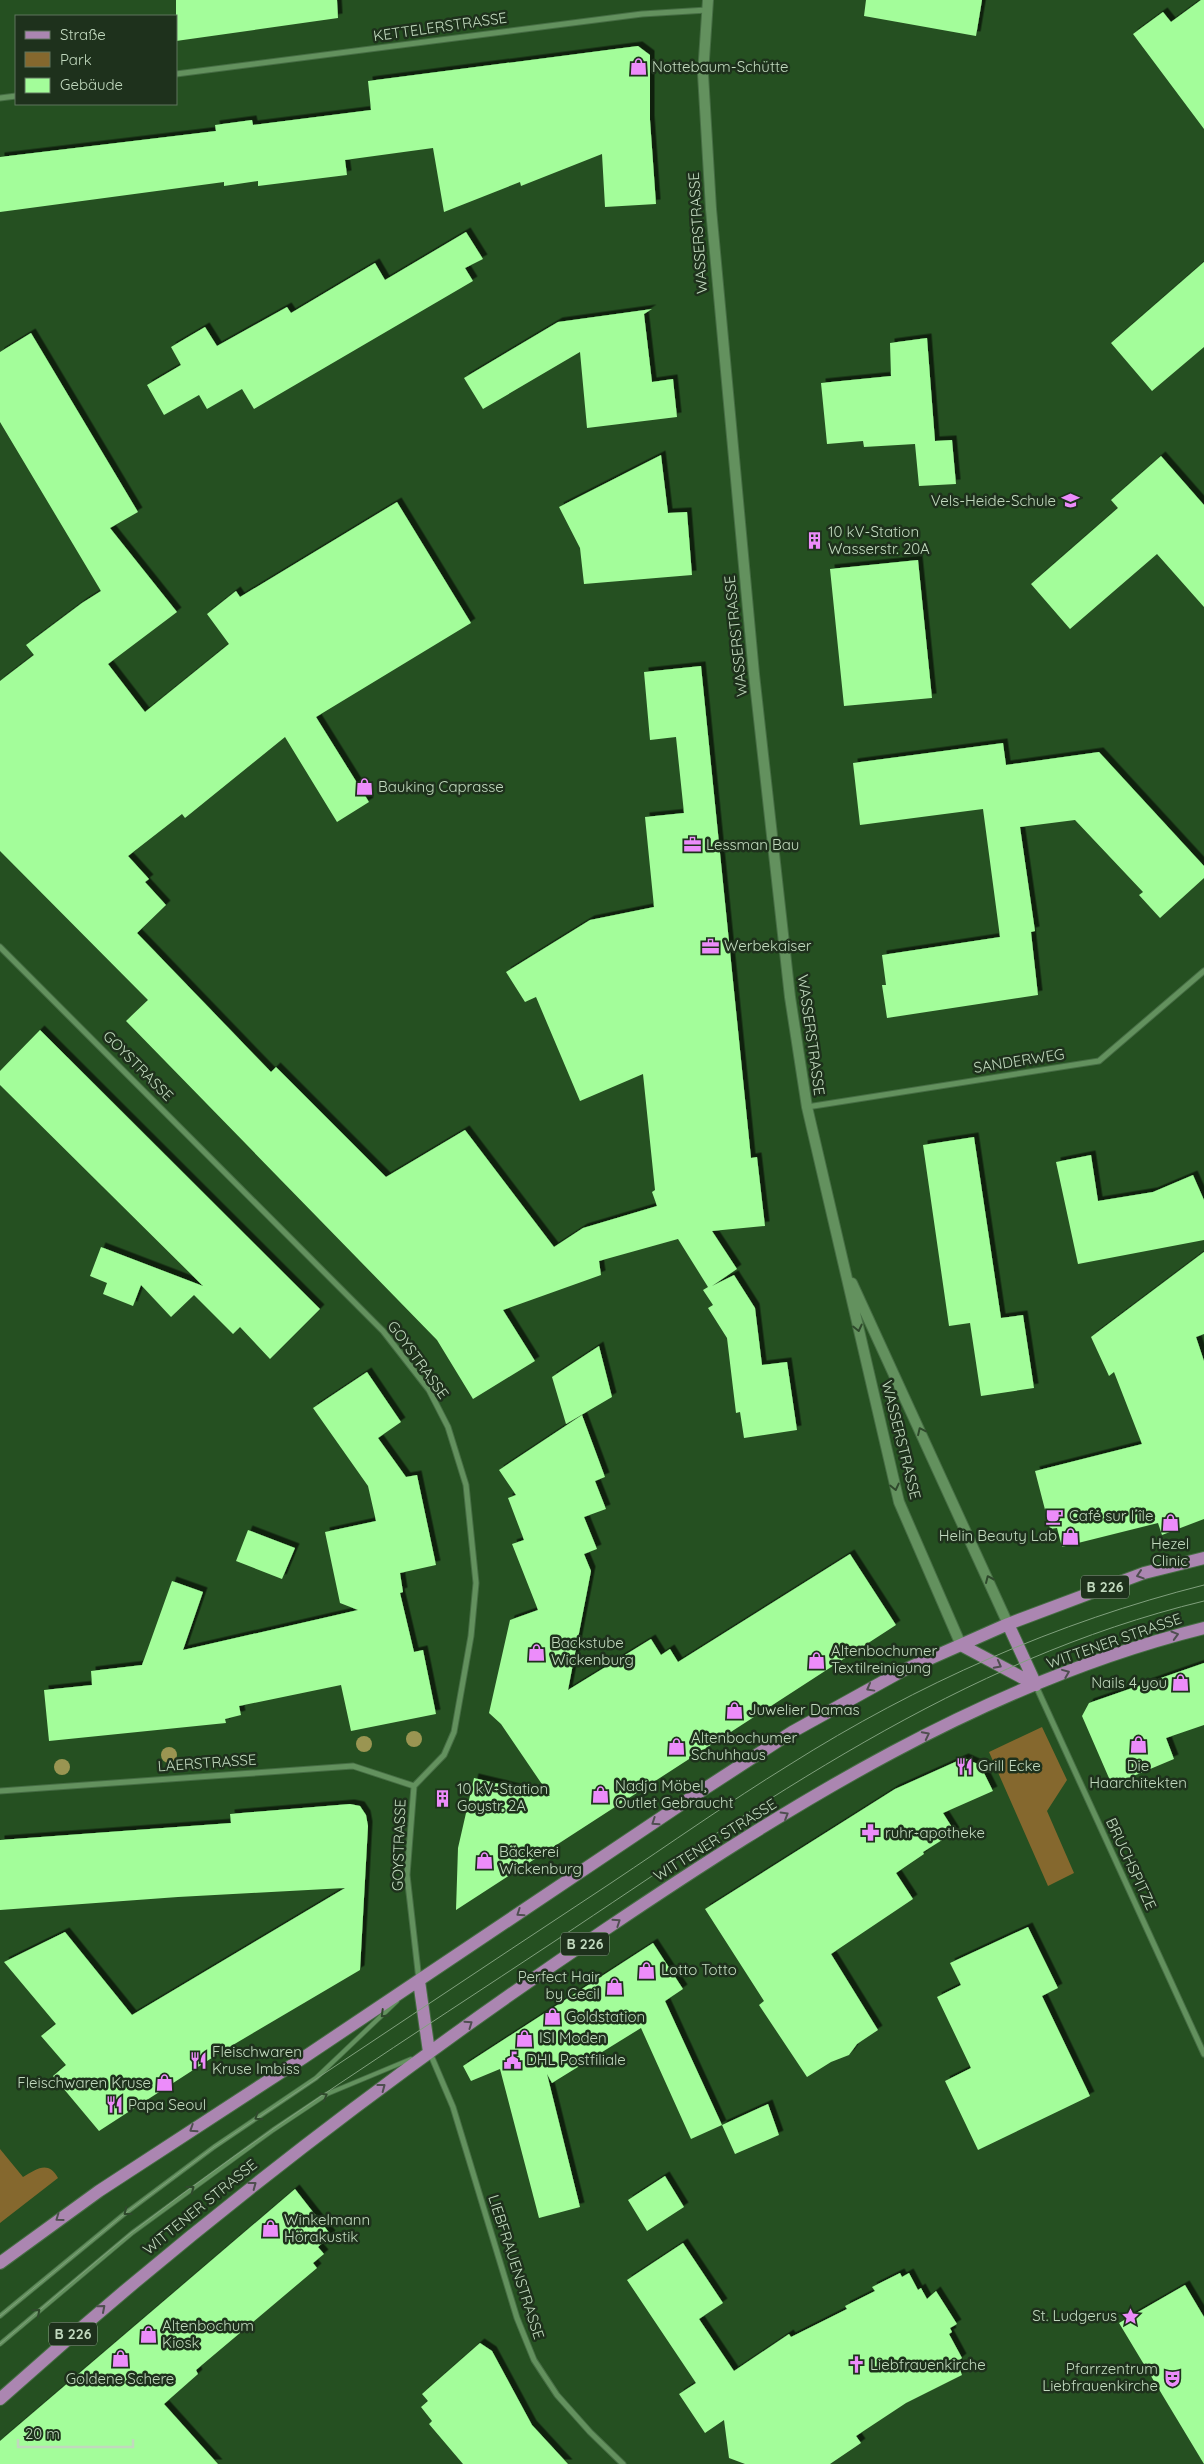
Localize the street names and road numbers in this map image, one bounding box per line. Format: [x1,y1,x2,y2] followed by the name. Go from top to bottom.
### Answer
[372,8,508,45] street label: KETTELERSTRASSE
[684,172,711,295] street label: WASSERSTRASSE
[720,574,751,698] street label: WASSERSTRASSE
[794,973,829,1097] street label: WASSERSTRASSE
[99,1026,178,1105] street label: GOYSTRASSE
[972,1044,1066,1077] street label: SANDERWEG
[384,1317,453,1403] street label: GOYSTRASSE
[878,1378,925,1501] street label: WASSERSTRASSE
[1081,1575,1129,1598] road number: B 226
[1044,1609,1184,1673] street label: WITTENER STRASSE
[157,1750,257,1775] street label: LAERSTRASSE
[650,1794,780,1885] street label: WITTENER STRASSE
[387,1799,410,1891] street label: GOYSTRASSE
[1102,1815,1161,1913] street label: BRUCHSPITZE
[561,1932,609,1956] road number: B 226
[139,2155,261,2259] street label: WITTENER STRASSE
[484,2192,549,2342] street label: LIEBFRAUENSTRASSE
[49,2322,97,2346] road number: B 226

